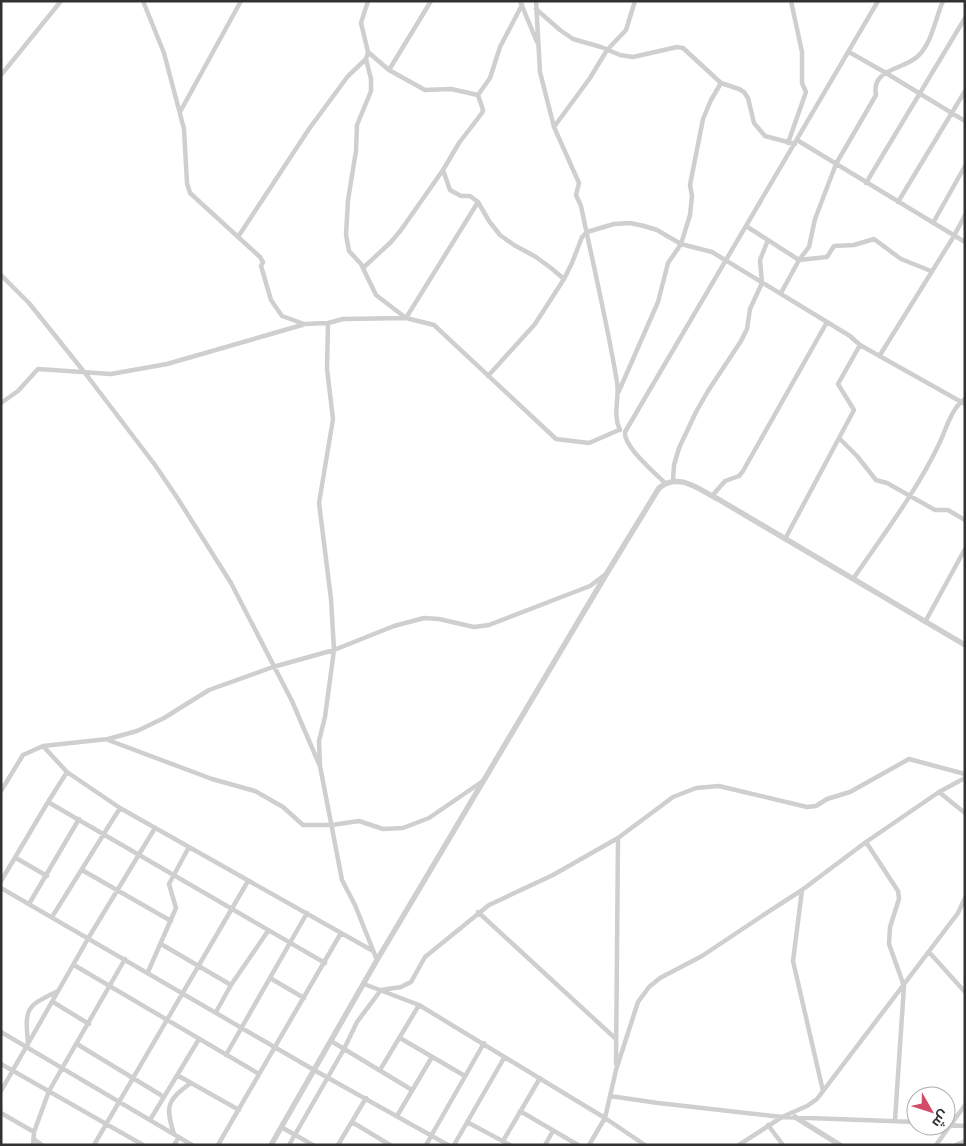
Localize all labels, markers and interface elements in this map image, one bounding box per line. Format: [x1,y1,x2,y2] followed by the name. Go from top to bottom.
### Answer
[906,1086,956,1136] north arrow
[928,1106,953,1131] text: ش

